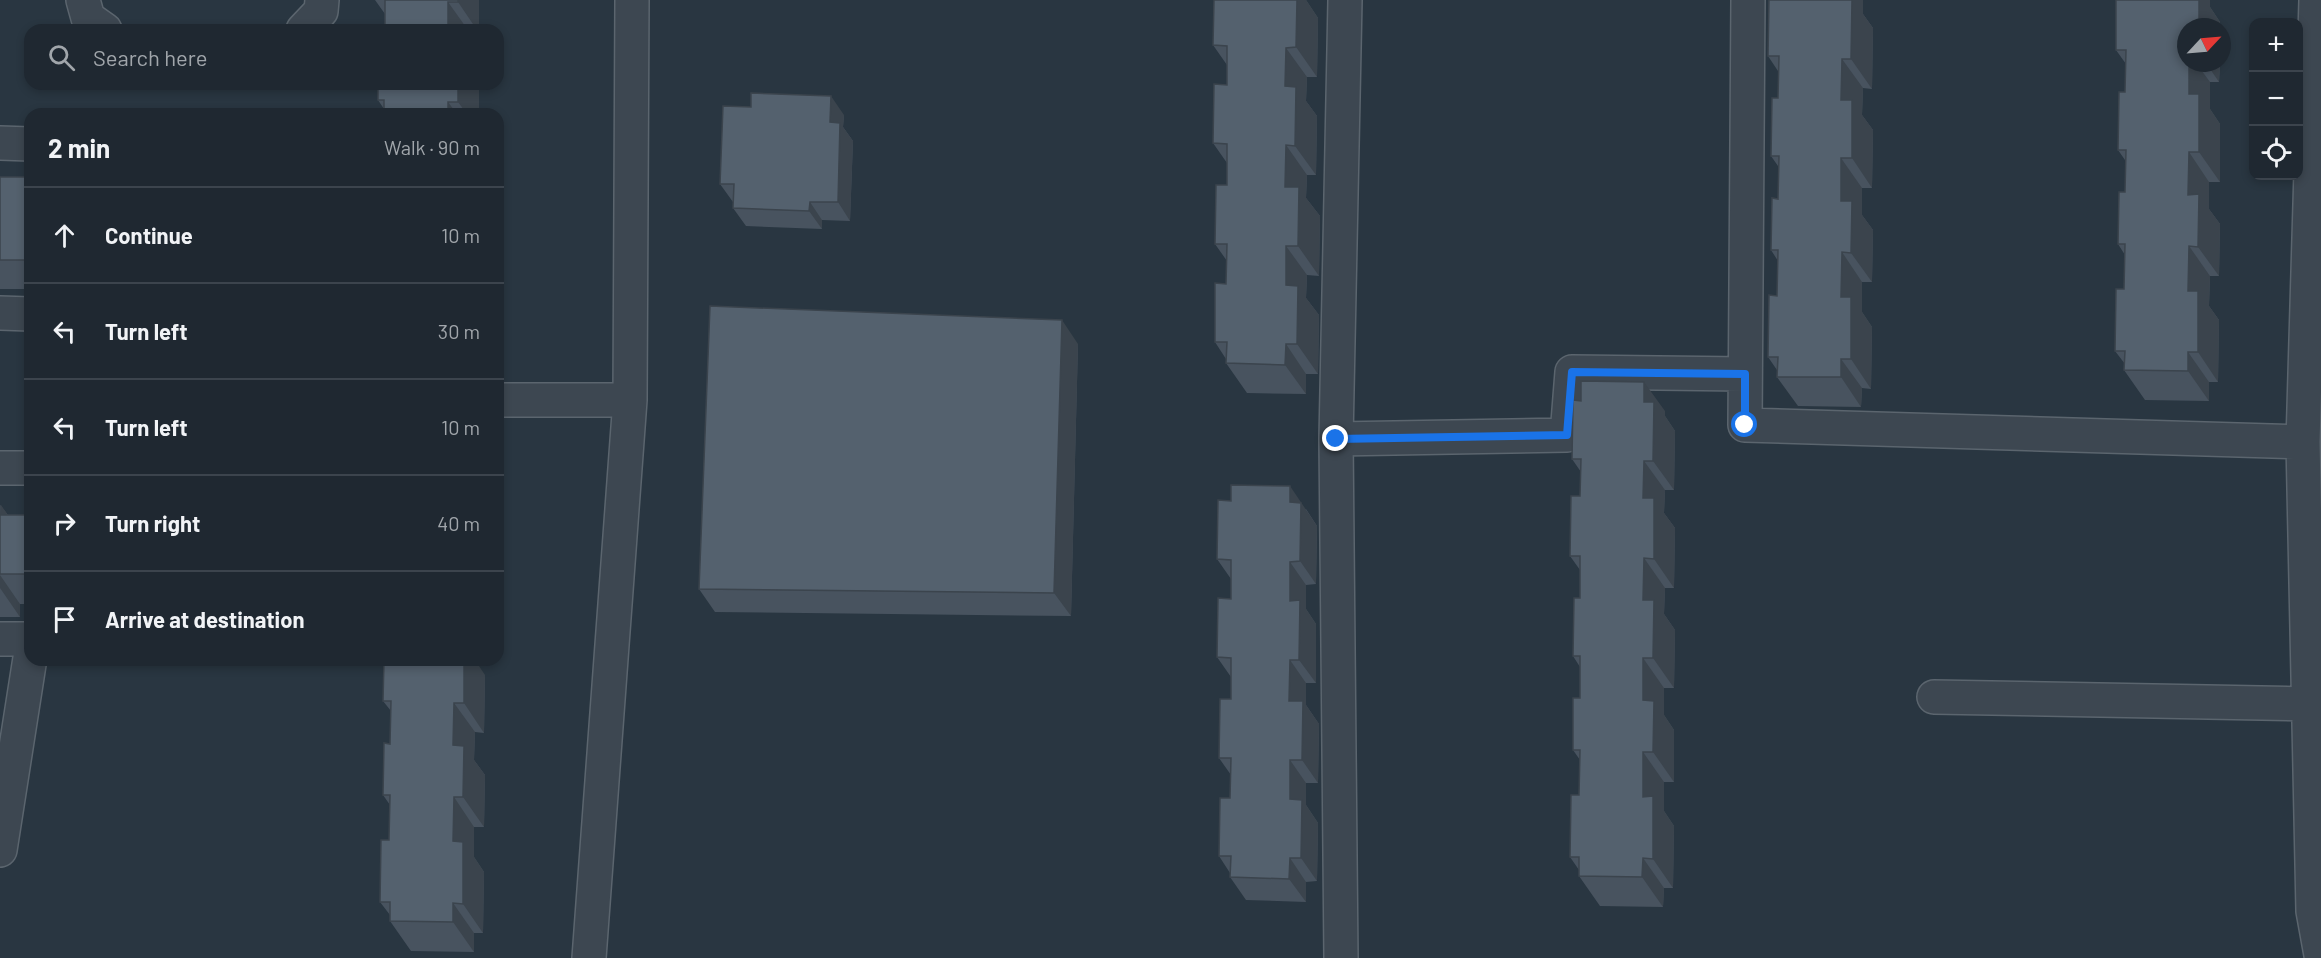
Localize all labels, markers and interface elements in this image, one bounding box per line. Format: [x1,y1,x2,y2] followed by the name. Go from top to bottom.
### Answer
[2177,18,2231,72] north arrow
[2249,18,2303,180] map controls
[2249,18,2303,72] button: +
[24,24,504,90] search box
[45,41,78,74] icon: search
[93,44,207,70] text: Search here
[2249,72,2303,126] button: −
[2249,126,2303,180] button: locate
[48,132,110,163] text: 2 min
[384,135,480,159] text: Walk · 90 m
[48,219,81,252] icon: ahead
[105,222,193,248] text: Continue
[441,223,480,247] text: 10 m
[48,315,81,348] icon: left
[105,318,188,344] text: Turn left
[438,319,480,343] text: 30 m
[48,411,81,444] icon: left
[1731,411,1757,437] route start
[105,414,188,440] text: Turn left
[441,415,480,439] text: 10 m
[1322,425,1348,451] route end
[48,507,81,540] icon: right
[105,510,200,536] text: Turn right
[437,511,480,535] text: 40 m
[48,603,81,636] icon: arrive
[105,606,304,632] text: Arrive at destination

